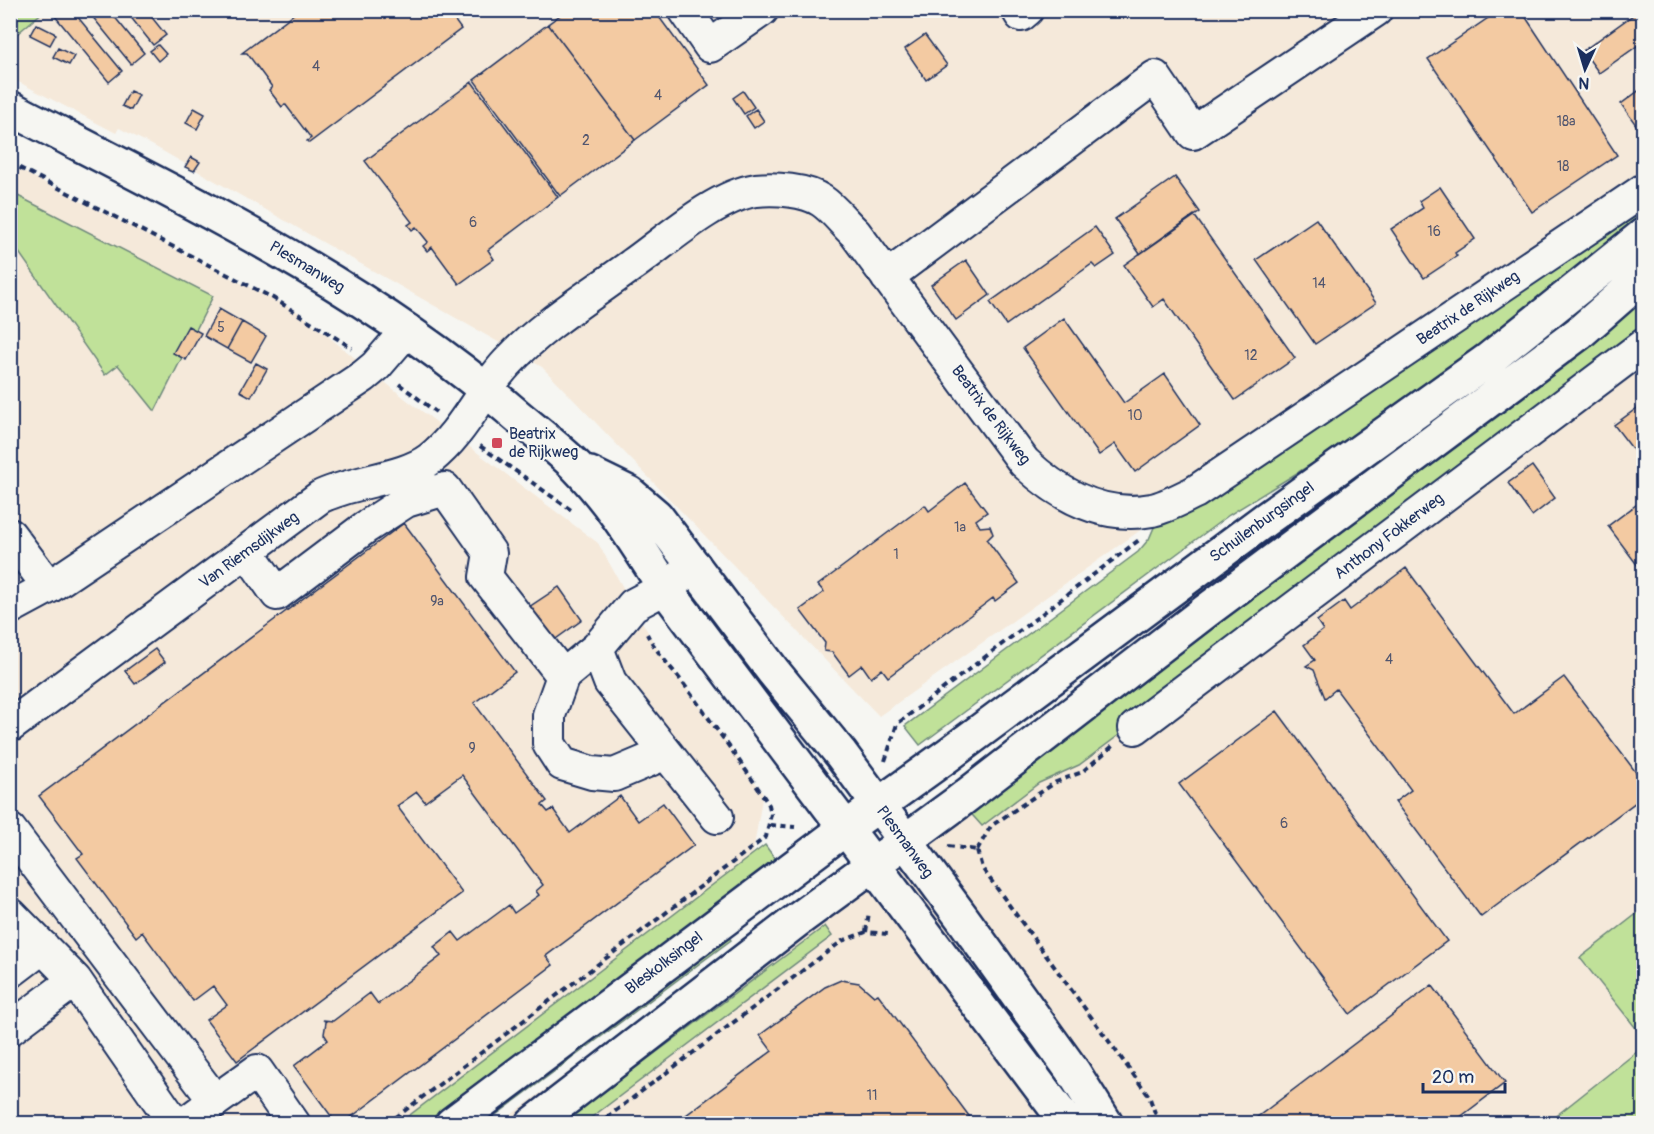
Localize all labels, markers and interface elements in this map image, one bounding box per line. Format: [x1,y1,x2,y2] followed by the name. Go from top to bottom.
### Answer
[1555,39,1615,99] north arrow
[312,58,320,75] house number: 4
[1578,73,1590,93] text: N
[654,87,662,104] house number: 4
[1556,113,1576,130] house number: 18a
[582,132,590,149] house number: 2
[1557,158,1569,175] house number: 18
[469,214,477,231] house number: 6
[1427,223,1441,240] house number: 16
[266,237,348,297] street label: Plesmanweg
[1413,266,1523,350] street label: Beatrix de Rijkweg
[1312,275,1326,292] house number: 14
[217,319,225,336] house number: 5
[1244,347,1258,364] house number: 12
[947,361,1035,469] street label: Beatrix de Rijkweg
[1127,407,1143,424] house number: 10
[509,424,578,462] place label: Beatrix de Rijkweg
[490,436,504,450] marker: Beatrix de Rijkweg
[1206,477,1318,567] street label: Schuilenburgsingel
[1330,488,1448,584] street label: Anthony Fokkerweg
[195,507,303,593] street label: Van Riemsdijkweg
[954,519,966,536] house number: 1a
[893,546,899,563] house number: 1
[430,593,444,610] house number: 9a
[1385,651,1393,668] house number: 4
[468,740,476,757] house number: 9
[872,802,938,882] street label: Plesmanweg
[1280,815,1288,832] house number: 6
[621,927,707,999] street label: Bleskolksingel
[1423,1056,1506,1094] scale bar
[1432,1066,1474,1089] text: 20 m
[867,1087,877,1104] house number: 11

